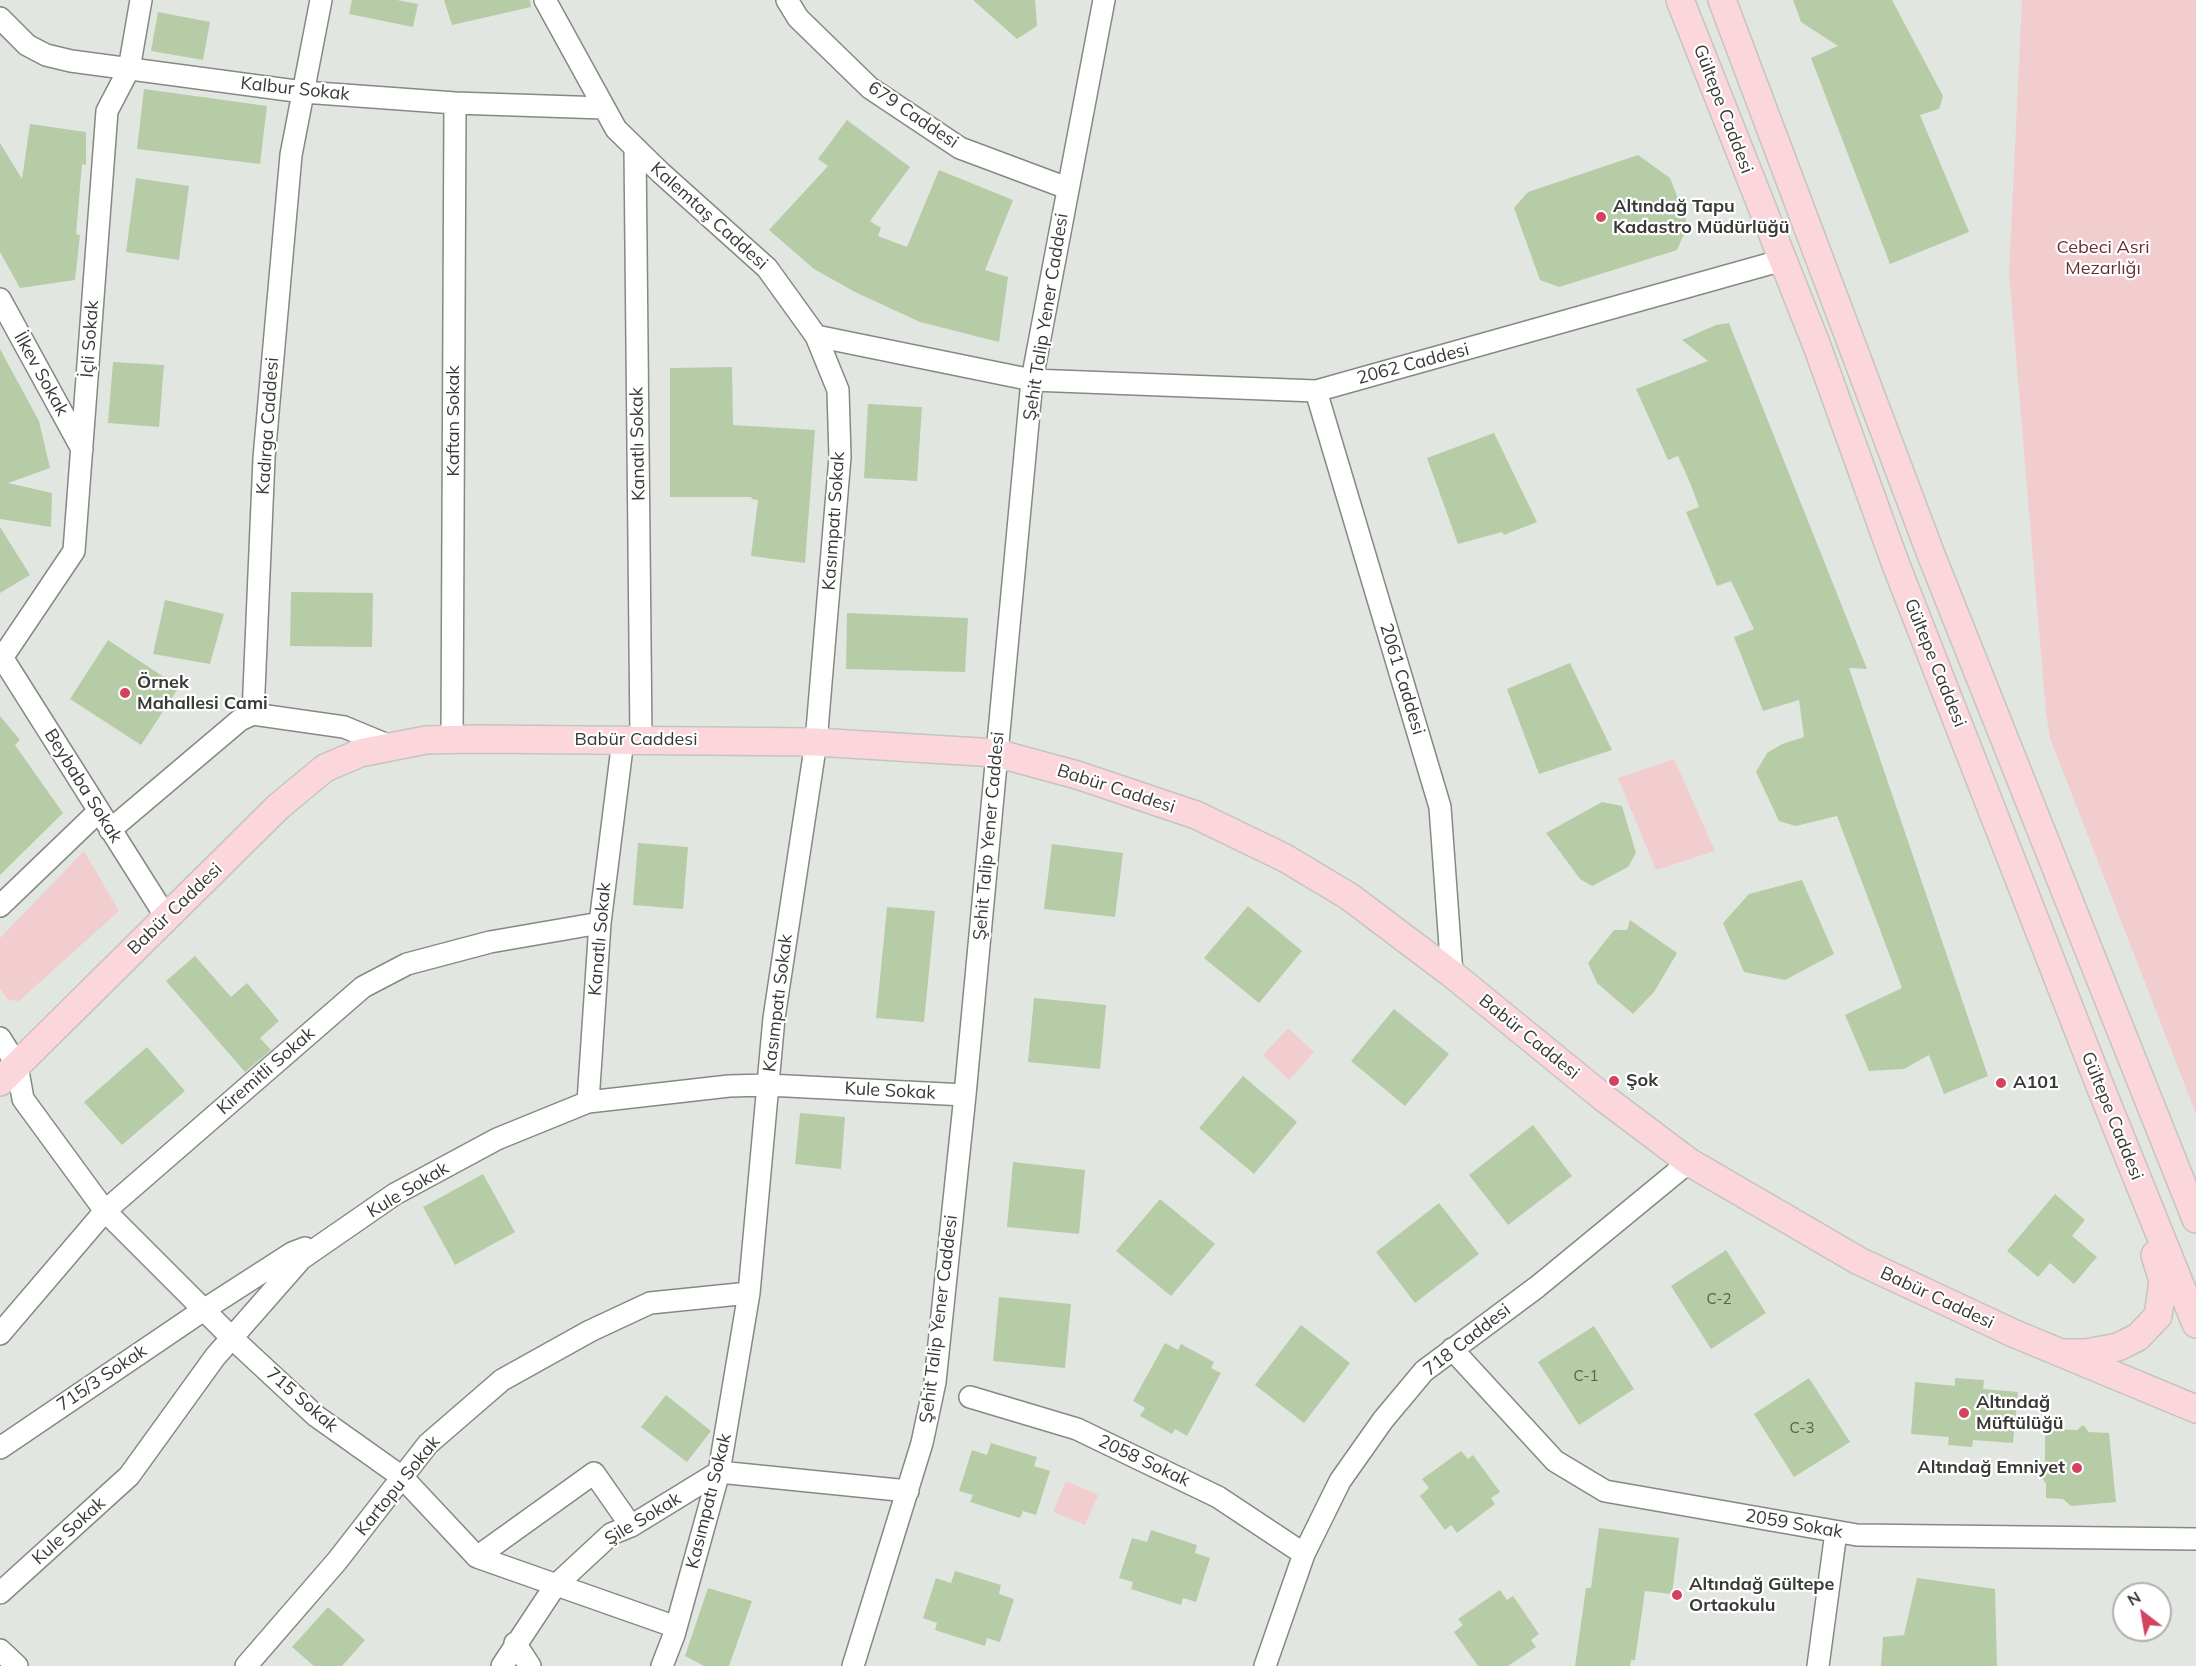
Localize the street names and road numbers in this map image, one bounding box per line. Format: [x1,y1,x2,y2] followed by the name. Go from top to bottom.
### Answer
[1688,41,1758,177] street label: Gültepe Caddesi
[239,73,351,105] street label: Kalbur Sokak
[864,77,962,153] street label: 679 Caddesi
[646,158,772,274] street label: Kalemtaş Caddesi
[1019,212,1073,422] street label: Şehit Talip Yener Caddesi
[77,300,103,378] street label: İçli Sokak
[9,328,73,420] street label: İlkev Sokak
[1355,339,1471,389] street label: 2062 Caddesi
[252,357,284,495] street label: Kadırga Caddesi
[443,366,465,476] street label: Kaftan Sokak
[626,387,650,501] street label: Kanatlı Sokak
[818,451,850,591] street label: Kasımpatı Sokak
[1899,596,1971,730] street label: Gültepe Caddesi
[1375,621,1429,737] street label: 2061 Caddesi
[39,725,127,847] street label: Beybaba Sokak
[575,729,697,751] street label: Babür Caddesi
[969,731,1009,941] street label: Şehit Talip Yener Caddesi
[1054,760,1178,818] street label: Babür Caddesi
[123,859,227,959] street label: Babür Caddesi
[584,881,616,997] street label: Kanatlı Sokak
[759,933,797,1073] street label: Kasımpatı Sokak
[1474,990,1584,1084] street label: Babür Caddesi
[213,1023,319,1119] street label: Kiremitli Sokak
[2076,1049,2148,1183] street label: Gültepe Caddesi
[844,1078,936,1104] street label: Kule Sokak
[363,1157,453,1223] street label: Kule Sokak
[916,1214,962,1424] street label: Şehit Talip Yener Caddesi
[1877,1262,1997,1334] street label: Babür Caddesi
[1419,1299,1515,1381] street label: 718 Caddesi
[53,1340,151,1416] street label: 715/3 Sokak
[262,1363,342,1437] street label: 715 Sokak
[1095,1430,1193,1492] street label: 2058 Sokak
[682,1431,736,1571] street label: Kasımpatı Sokak
[351,1432,445,1540] street label: Kartopu Sokak
[601,1488,685,1550] street label: Şile Sokak
[28,1492,110,1570] street label: Kule Sokak
[1744,1505,1844,1543] street label: 2059 Sokak

